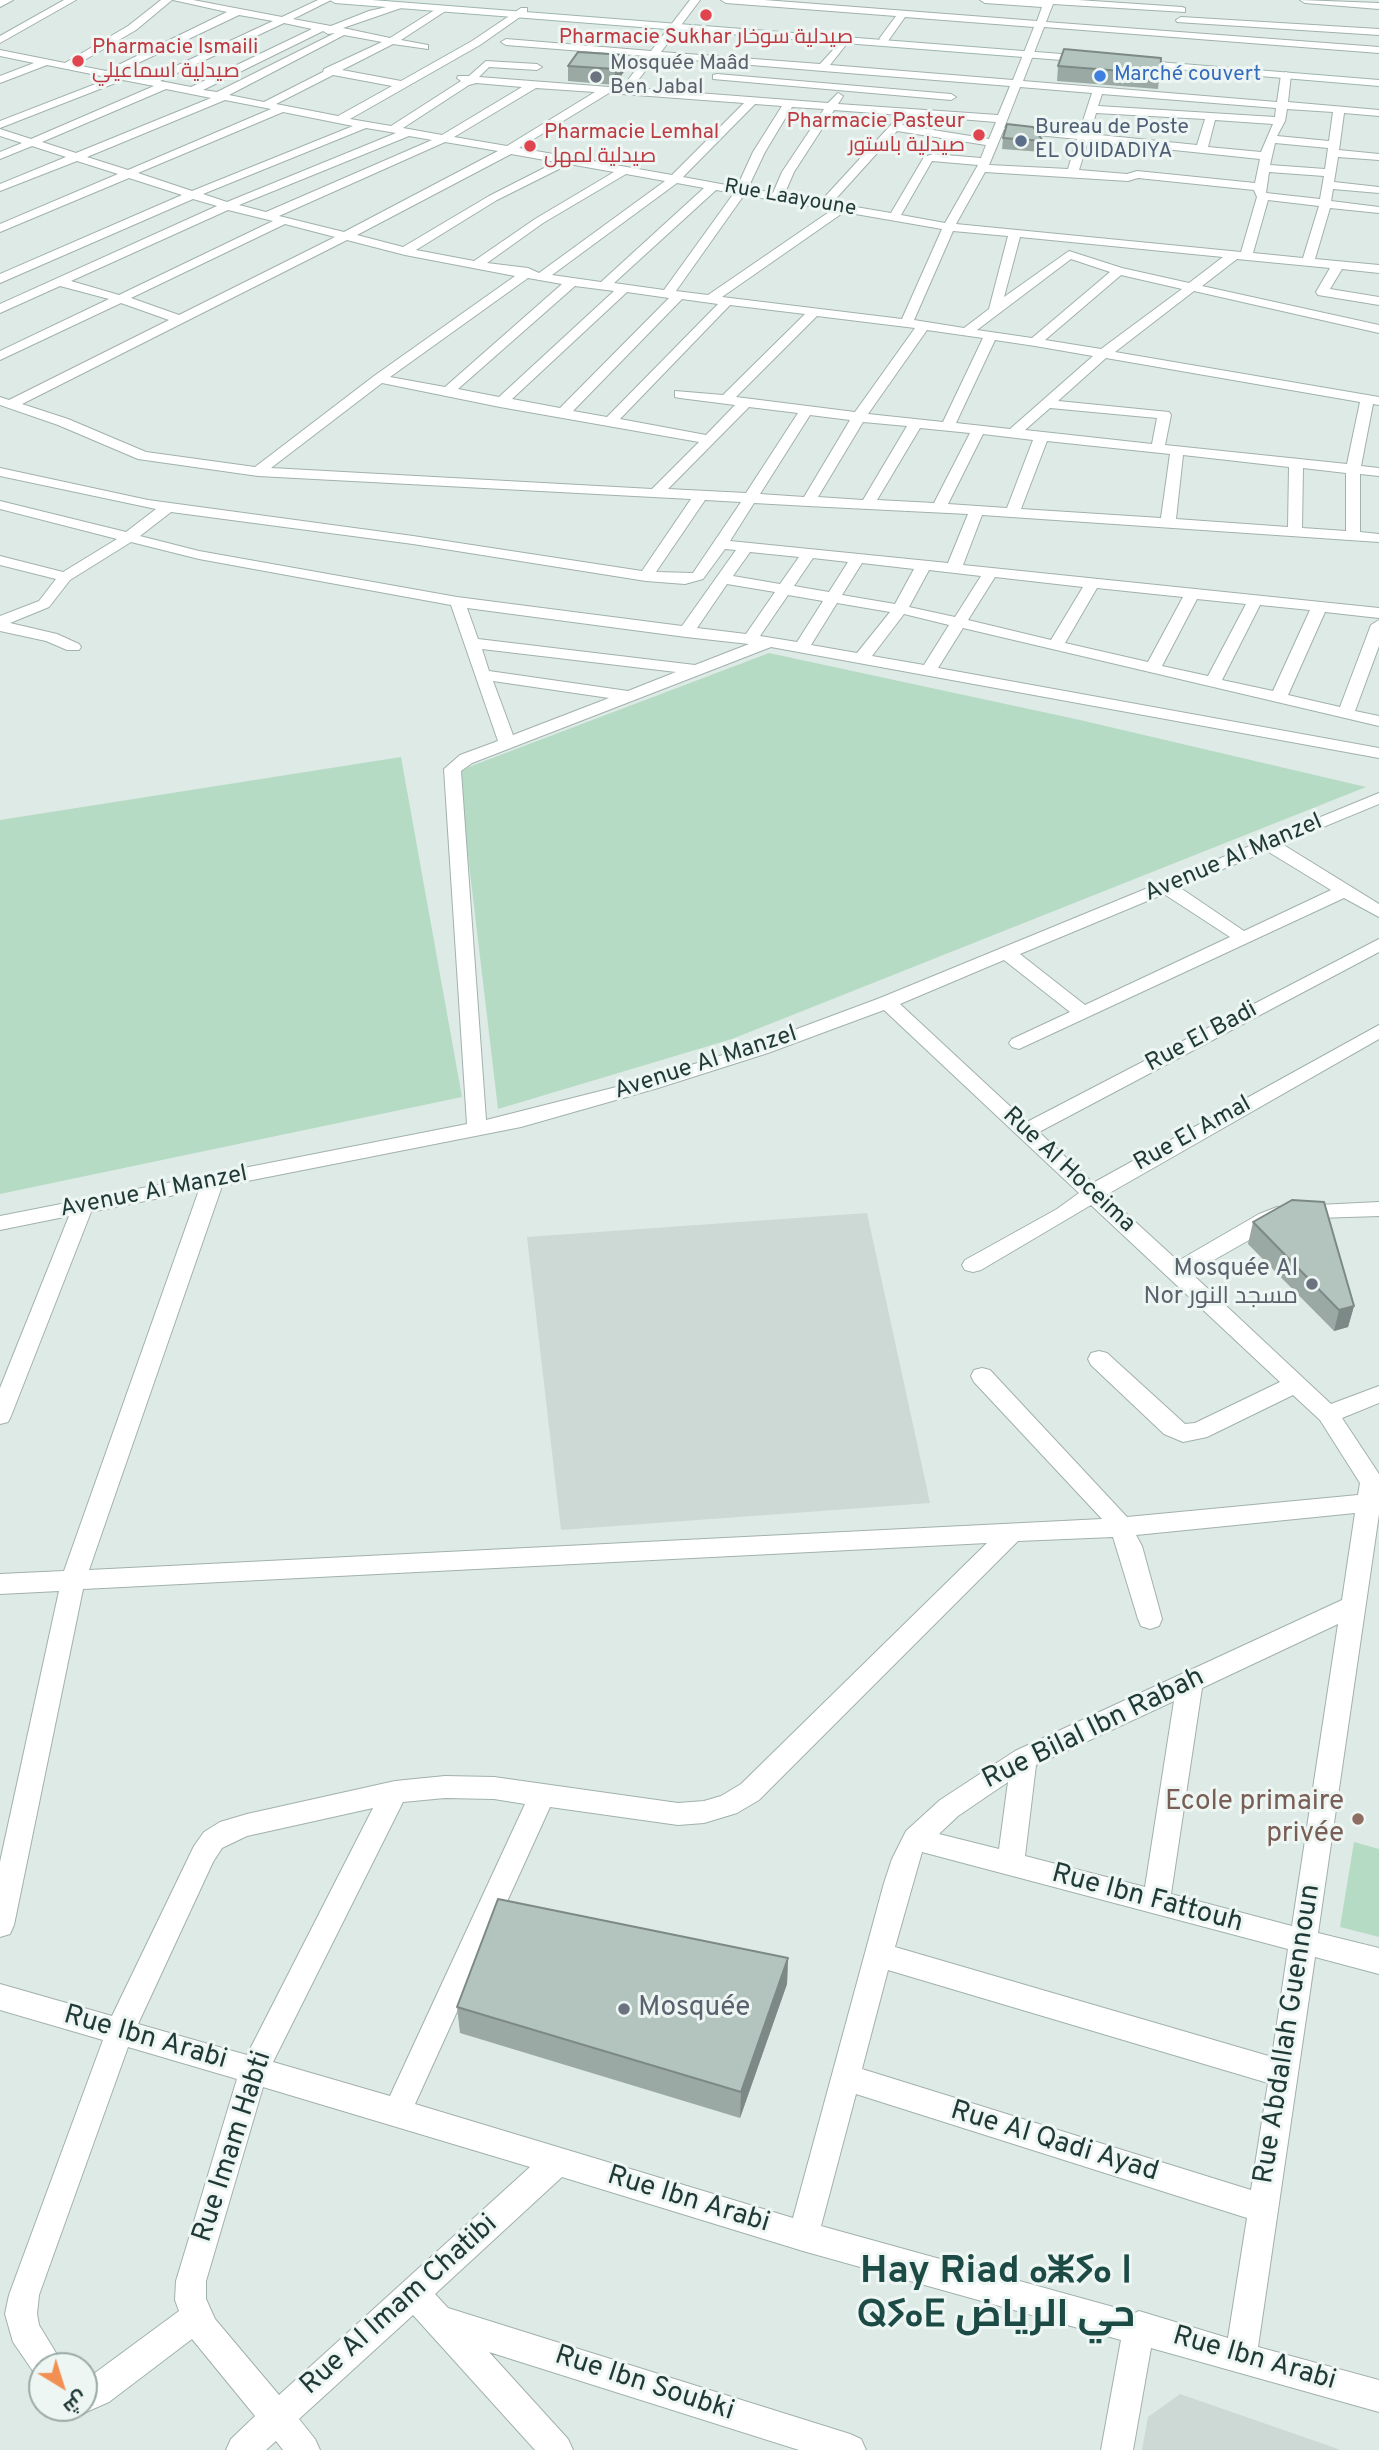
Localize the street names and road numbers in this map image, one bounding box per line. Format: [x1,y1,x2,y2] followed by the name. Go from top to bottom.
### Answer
[722,175,858,223] street label: Rue Laayoune
[1141,809,1327,909] street label: Avenue Al Manzel
[1141,997,1263,1079] street label: Rue El Badi
[611,1021,801,1107] street label: Avenue Al Manzel
[1129,1091,1257,1179] street label: Rue El Amal
[996,1102,1140,1240] street label: Rue Al Hoceima
[58,1161,250,1225] street label: Avenue Al Manzel
[978,1662,1210,1798] street label: Rue Bilal Ibn Rabah
[1048,1858,1246,1942] street label: Rue Ibn Fattouh
[1249,1882,1329,2186] street label: Rue Abdallah Guennoun
[60,2000,230,2078] street label: Rue Ibn Arabi
[187,2047,281,2247] street label: Rue Imam Habti
[946,2095,1162,2191] street label: Rue Al Qadi Ayad
[603,2160,773,2242] street label: Rue Ibn Arabi
[294,2209,506,2403] street label: Rue Al Imam Chatibi
[1169,2321,1339,2399] street label: Rue Ibn Arabi
[550,2340,738,2430] street label: Rue Ibn Soubki

